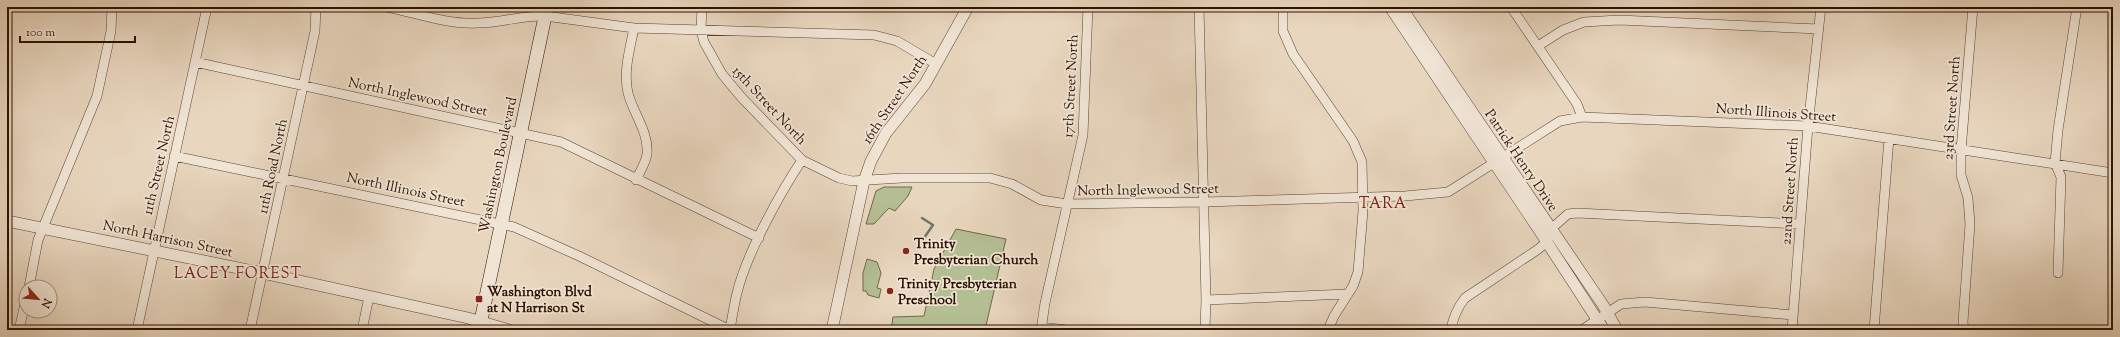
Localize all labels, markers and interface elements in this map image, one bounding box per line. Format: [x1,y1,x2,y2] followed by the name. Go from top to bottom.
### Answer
[20,18,135,44] scale bar
[26,24,55,42] text: 100 m
[1059,34,1085,138] street label: 17th Street North
[858,52,933,149] street label: 16th Street North
[1939,55,1967,161] street label: 23rd Street North
[727,62,810,150] street label: 15th Street North
[346,73,489,123] street label: North Inglewood Street
[475,95,523,235] street label: Washington Boulevard
[1715,100,1837,128] street label: North Illinois Street
[1479,106,1562,216] street label: Patrick Henry Drive
[139,114,181,217] street label: 11th Street North
[254,117,294,216] street label: 11th Road North
[1777,136,1805,246] street label: 22nd Street North
[344,169,467,213] street label: North Illinois Street
[1077,180,1219,202] street label: North Inglewood Street
[1359,194,1407,215] district label: TARA
[101,216,235,264] street label: North Harrison Street
[914,235,1039,271] place label: Trinity Presbyterian Church
[901,246,911,256] marker: Trinity Presbyterian Church
[174,264,302,285] district label: LACEY FOREST
[898,275,1018,311] place label: Trinity Presbyterian Preschool
[18,279,58,319] north arrow
[487,283,592,319] place label: Washington Blvd at N Harrison St
[885,286,895,296] marker: Trinity Presbyterian Preschool
[474,294,484,304] marker: Washington Blvd at N Harrison St
[37,295,56,311] text: N

